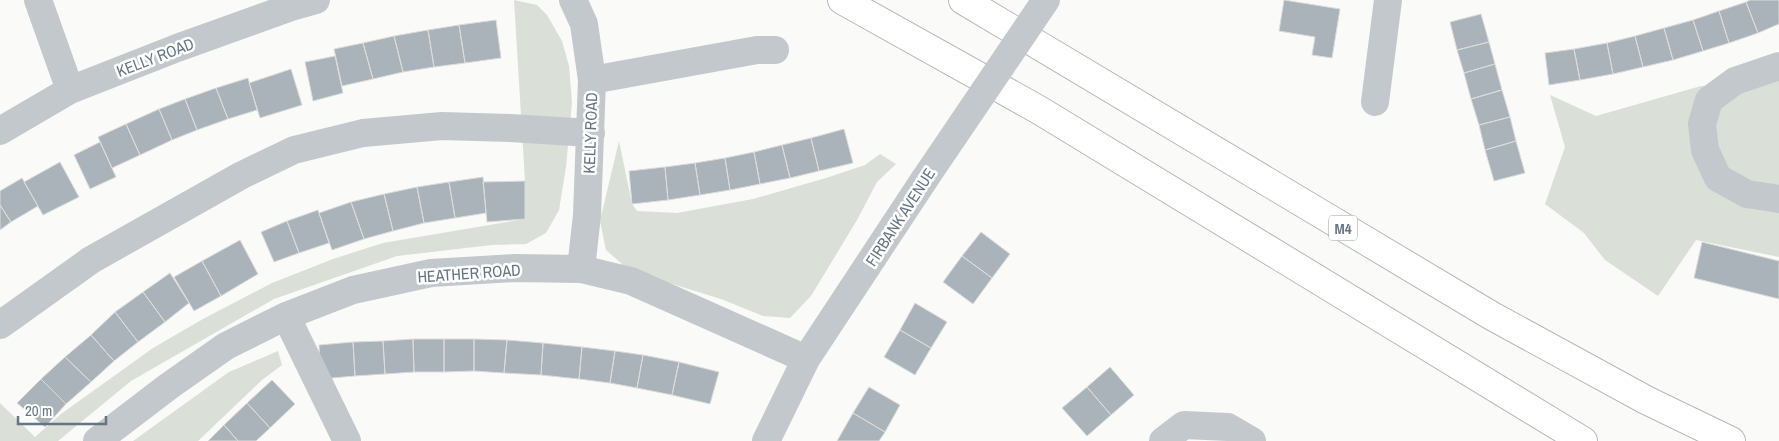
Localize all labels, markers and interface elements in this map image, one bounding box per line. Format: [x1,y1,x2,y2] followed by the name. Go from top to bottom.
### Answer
[113,32,197,82] street label: KELLY ROAD
[578,92,602,174] street label: KELLY ROAD
[860,164,940,270] street label: FIRBANK AVENUE
[1329,216,1357,240] road number: M4
[417,258,521,288] street label: HEATHER ROAD
[18,394,105,426] scale bar
[25,400,52,421] text: 20 m

